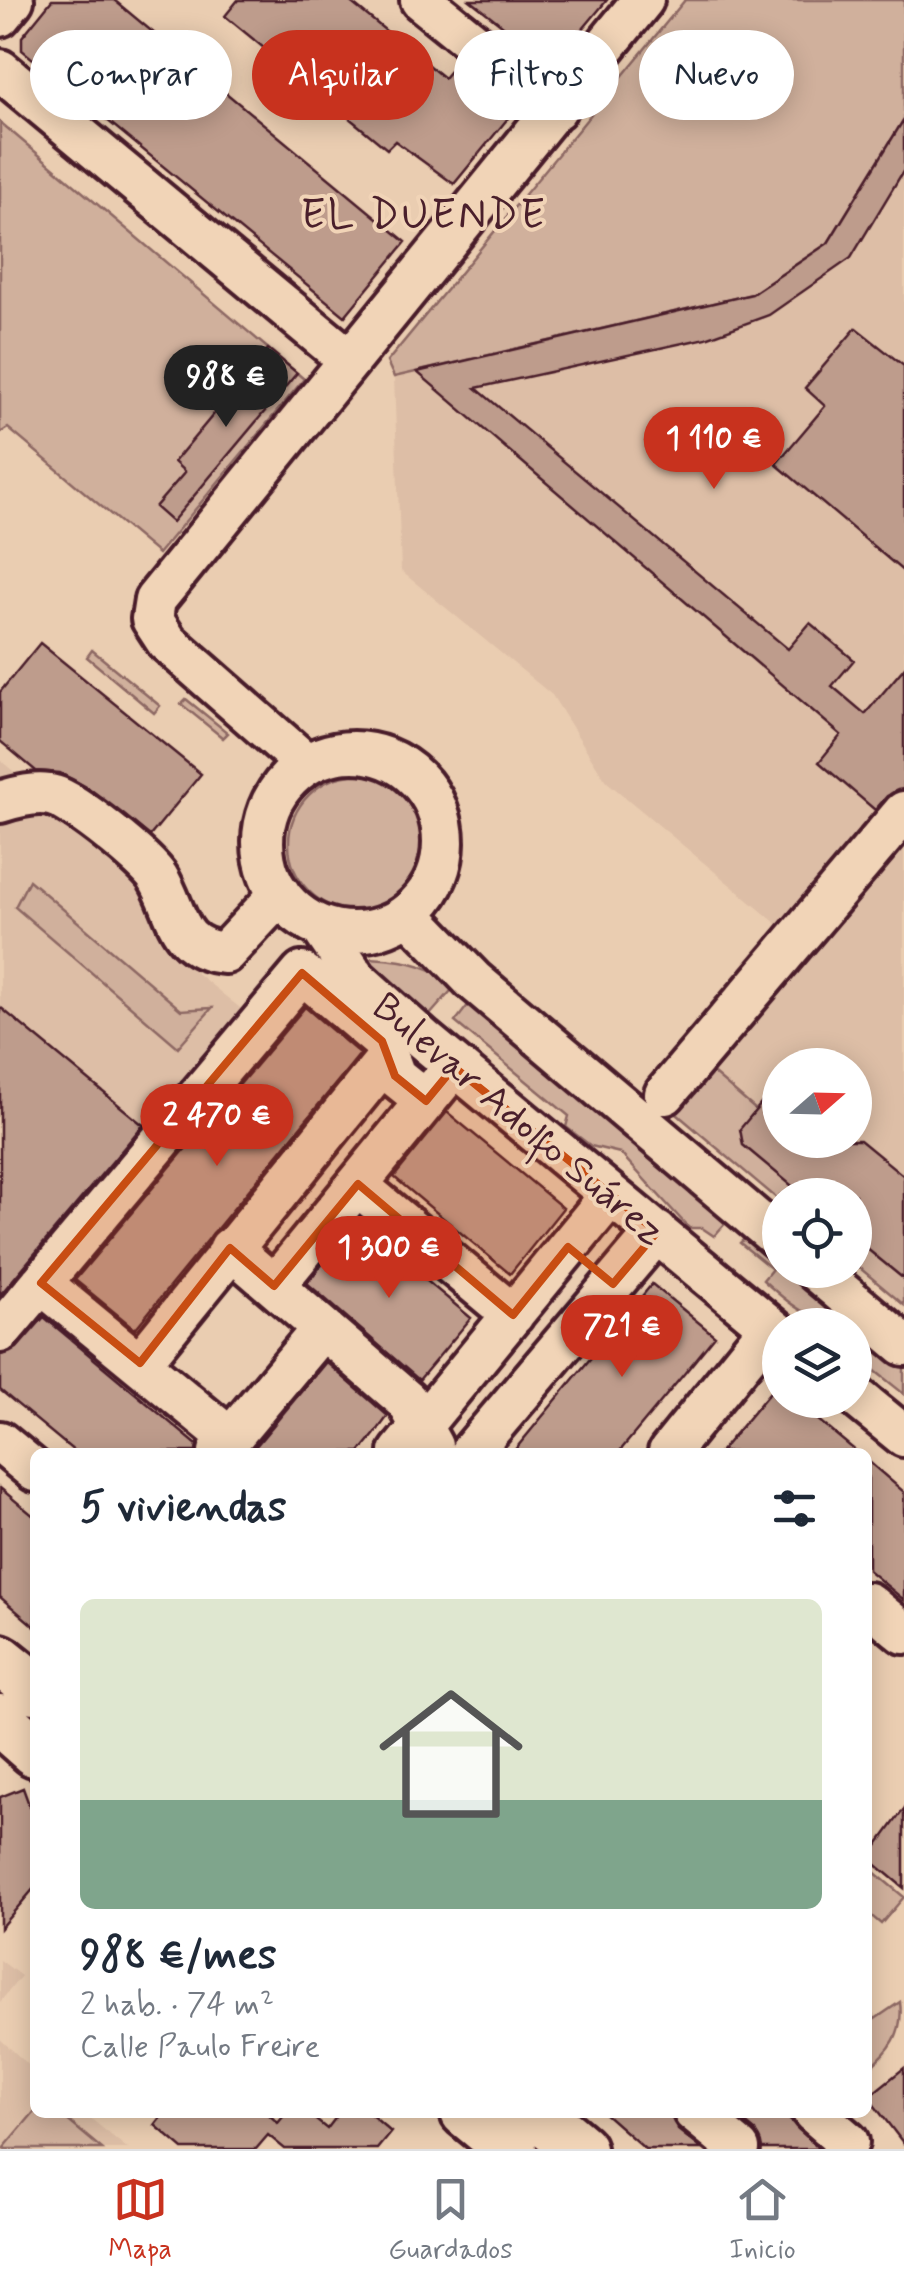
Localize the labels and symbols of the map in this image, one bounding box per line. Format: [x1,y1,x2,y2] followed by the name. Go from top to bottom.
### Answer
[301,189,547,244] district label: EL DUENDE
[156,345,296,430] pin: 988 €
[622,407,806,492] pin: 1 110 €
[358,982,676,1261] street label: Bulevar Adolfo Suárez
[762,1048,872,1158] north arrow
[125,1084,309,1169] pin: 2 470 €
[297,1216,481,1301] pin: 1 300 €
[552,1295,692,1380] pin: 721 €

